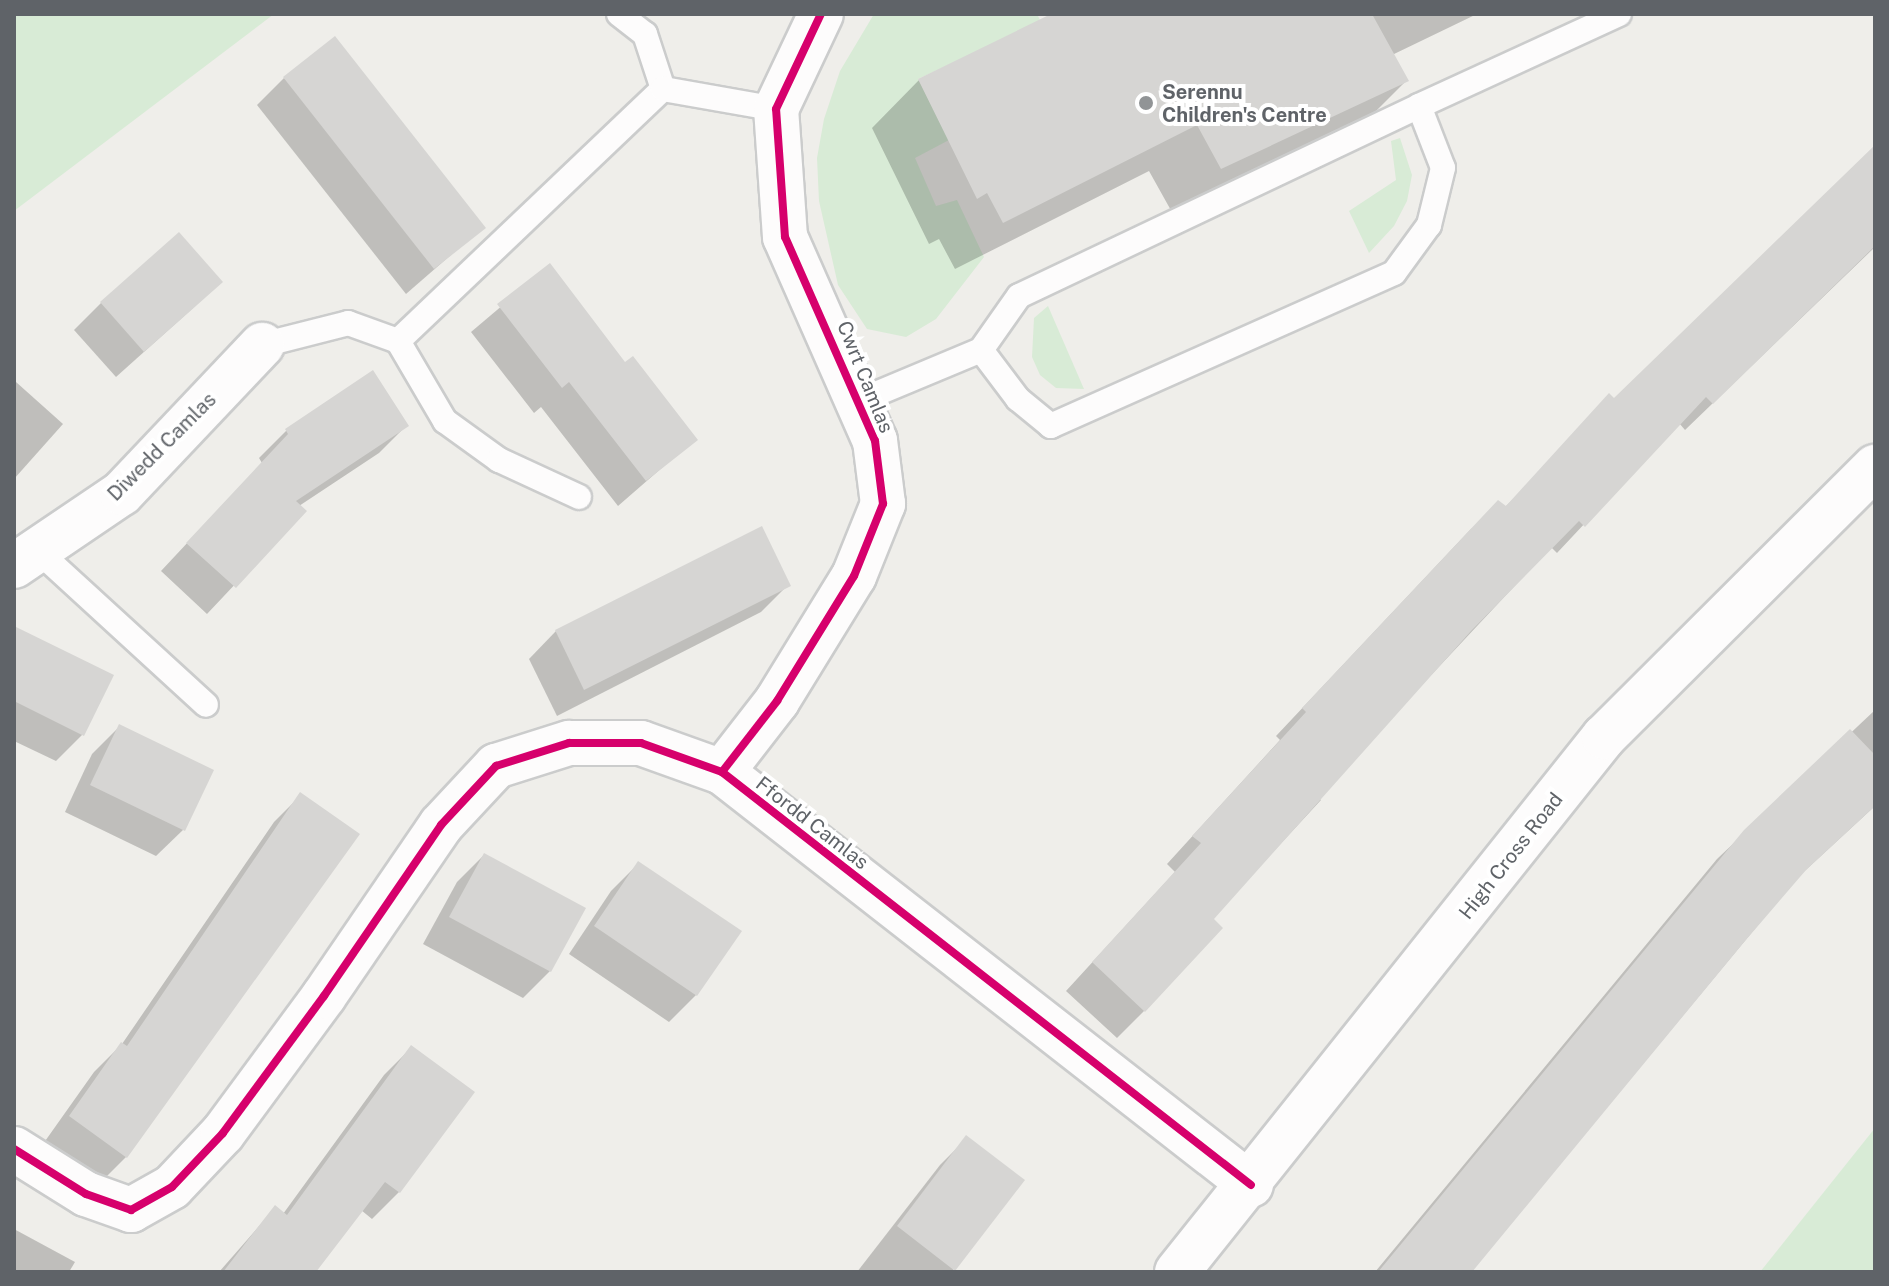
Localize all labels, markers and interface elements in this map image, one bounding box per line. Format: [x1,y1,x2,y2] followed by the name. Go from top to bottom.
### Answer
[1162,80,1327,127] place label: Serennu Children's Centre
[1137,94,1155,112] marker: Serennu Children's Centre
[832,318,898,436] street label: Cwrt Camlas
[103,388,221,506] street label: Diwedd Camlas
[751,772,873,874] street label: Ffordd Camlas
[1454,788,1568,924] street label: High Cross Road

